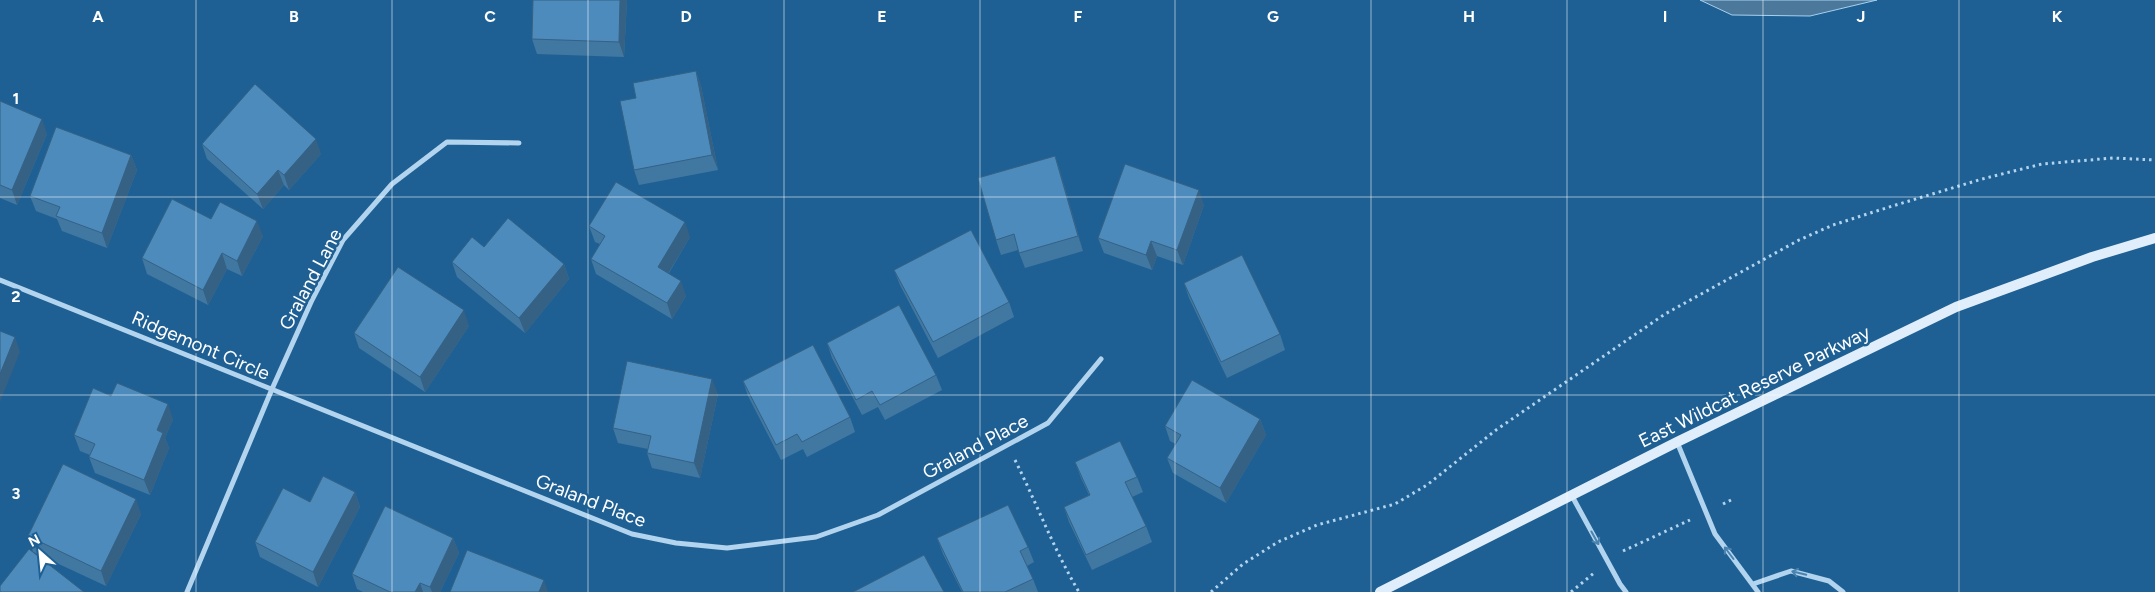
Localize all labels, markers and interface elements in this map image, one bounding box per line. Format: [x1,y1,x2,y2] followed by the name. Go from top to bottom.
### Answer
[92,7,104,26] text: A
[289,7,299,26] text: B
[484,7,496,26] text: C
[680,7,692,26] text: D
[877,7,887,26] text: E
[1074,7,1083,26] text: F
[1267,7,1279,26] text: G
[1463,7,1475,26] text: H
[1663,7,1667,26] text: I
[1857,7,1865,26] text: J
[2052,7,2063,26] text: K
[13,89,19,108] text: 1
[274,225,347,334] street label: Graland Lane
[11,287,21,306] text: 2
[128,306,273,385] street label: Ridgemont Circle
[1635,320,1874,453] street label: East Wildcat Reserve Parkway
[918,409,1032,484] street label: Graland Place
[532,469,649,532] street label: Graland Place
[12,484,21,503] text: 3
[15,527,65,577] north arrow
[1591,530,1600,545] one-way arrow
[26,531,43,551] text: N
[1724,546,1734,560] one-way arrow
[1792,568,1808,577] one-way arrow

